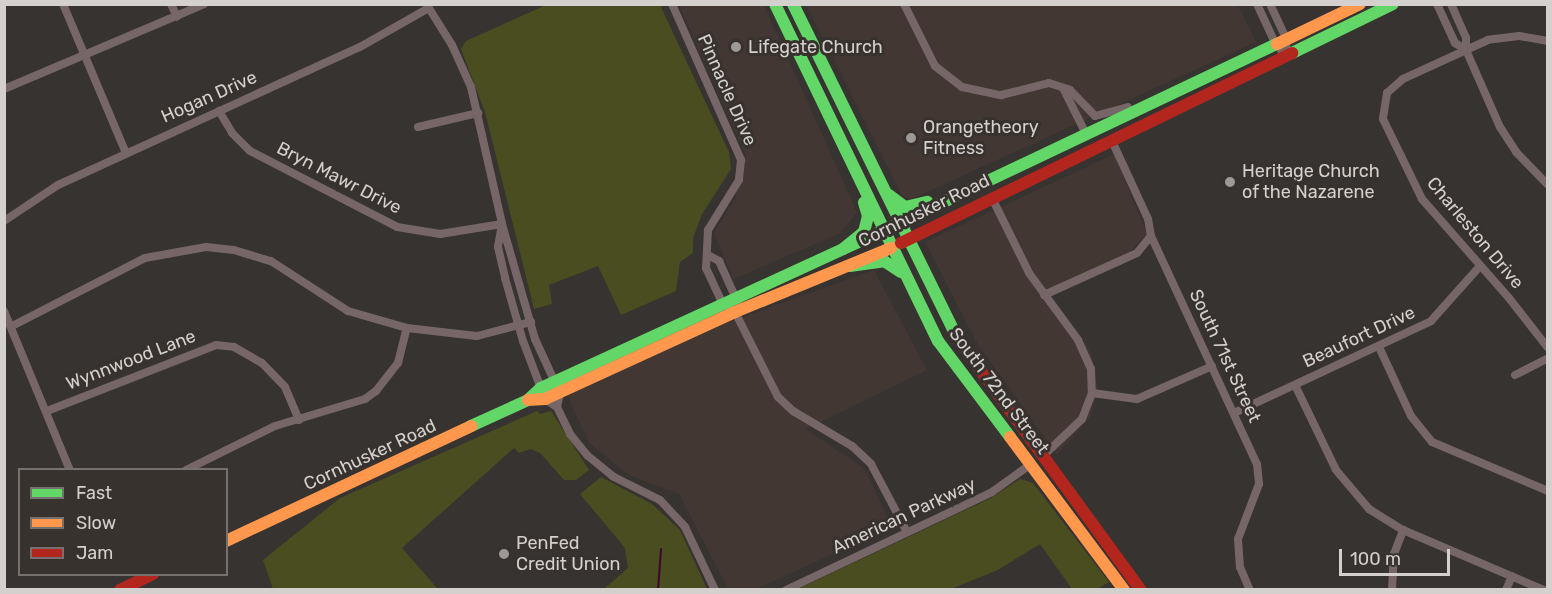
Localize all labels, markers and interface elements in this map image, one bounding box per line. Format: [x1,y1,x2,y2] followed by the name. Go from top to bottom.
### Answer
[693,31,761,149] street label: Pinnacle Drive
[748,36,883,58] place label: Lifegate Church
[729,40,743,54] marker: Lifegate Church
[158,66,260,128] street label: Hogan Drive
[923,117,1039,160] place label: Orangetheory Fitness
[904,131,918,145] marker: Orangetheory Fitness
[273,137,405,219] street label: Bryn Mawr Drive
[1242,161,1380,204] place label: Heritage Church of the Nazarene
[855,170,993,252] street label: Cornhusker Road
[1422,173,1528,293] street label: Charleston Drive
[1223,175,1237,189] marker: Heritage Church of the Nazarene
[1185,286,1265,426] street label: South 71st Street
[1299,302,1419,372] street label: Beaufort Drive
[944,324,1054,458] street label: South 72nd Street
[63,325,199,395] street label: Wynnwood Lane
[300,415,440,495] street label: Cornhusker Road
[18,468,228,576] legend
[829,473,979,559] street label: American Parkway
[76,482,112,504] text: Fast
[76,512,116,534] text: Slow
[516,533,620,576] place label: PenFed Credit Union
[1342,537,1453,575] scale bar
[76,542,113,564] text: Jam
[497,547,511,561] marker: PenFed Credit Union
[1350,548,1401,570] text: 100 m

